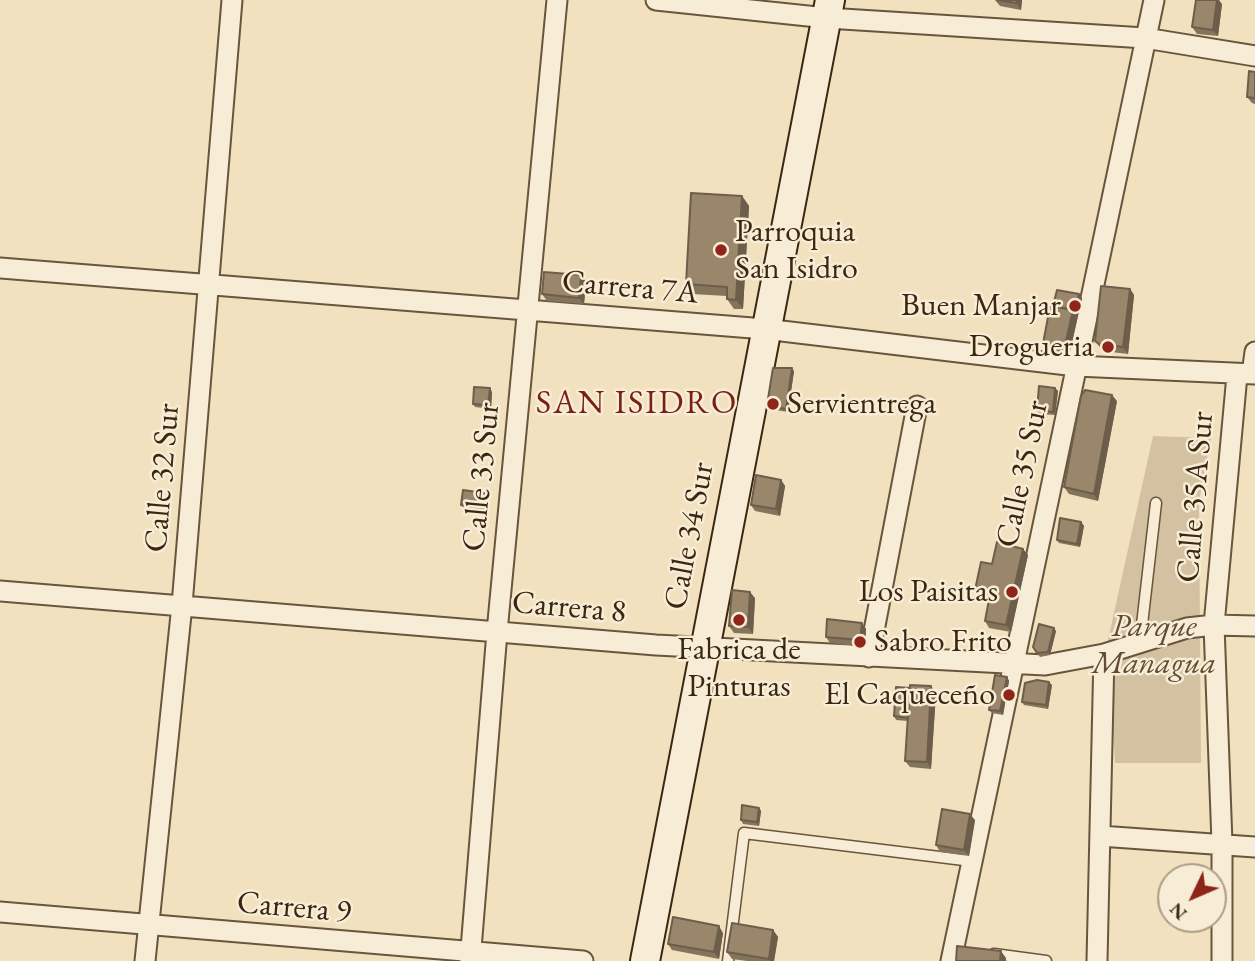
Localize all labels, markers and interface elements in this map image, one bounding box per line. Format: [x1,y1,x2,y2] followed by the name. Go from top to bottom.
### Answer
[735,213,858,288] place label: Parroquia San Isidro
[713,242,729,258] marker: Parroquia San Isidro
[560,263,700,313] street label: Carrera 7A
[901,287,1061,325] place label: Buen Manjar
[1067,298,1083,314] marker: Buen Manjar
[969,328,1094,366] place label: Drogueria
[1100,339,1116,355] marker: Drogueria
[537,384,737,424] district label: SAN ISIDRO
[787,385,936,423] place label: Servientrega
[765,396,781,412] marker: Servientrega
[989,397,1057,551] street label: Calle 35 Sur
[455,401,509,553] street label: Calle 33 Sur
[137,402,189,554] street label: Calle 32 Sur
[1169,410,1223,584] street label: Calle 35A Sur
[657,459,723,613] street label: Calle 34 Sur
[859,573,998,611] place label: Los Paisitas
[510,584,628,632] street label: Carrera 8
[1004,584,1020,600] marker: Los Paisitas
[1092,608,1216,683] park label: Parque Managua
[731,612,747,628] marker: Fabrica de Pinturas
[874,623,1012,661] place label: Sabro Frito
[677,631,801,706] place label: Fabrica de Pinturas
[852,634,868,650] marker: Sabro Frito
[824,676,995,714] place label: El Caqueceño
[1001,687,1017,703] marker: El Caqueceño
[1157,863,1227,933] north arrow
[235,884,353,932] street label: Carrera 9
[1164,897,1192,926] text: N

